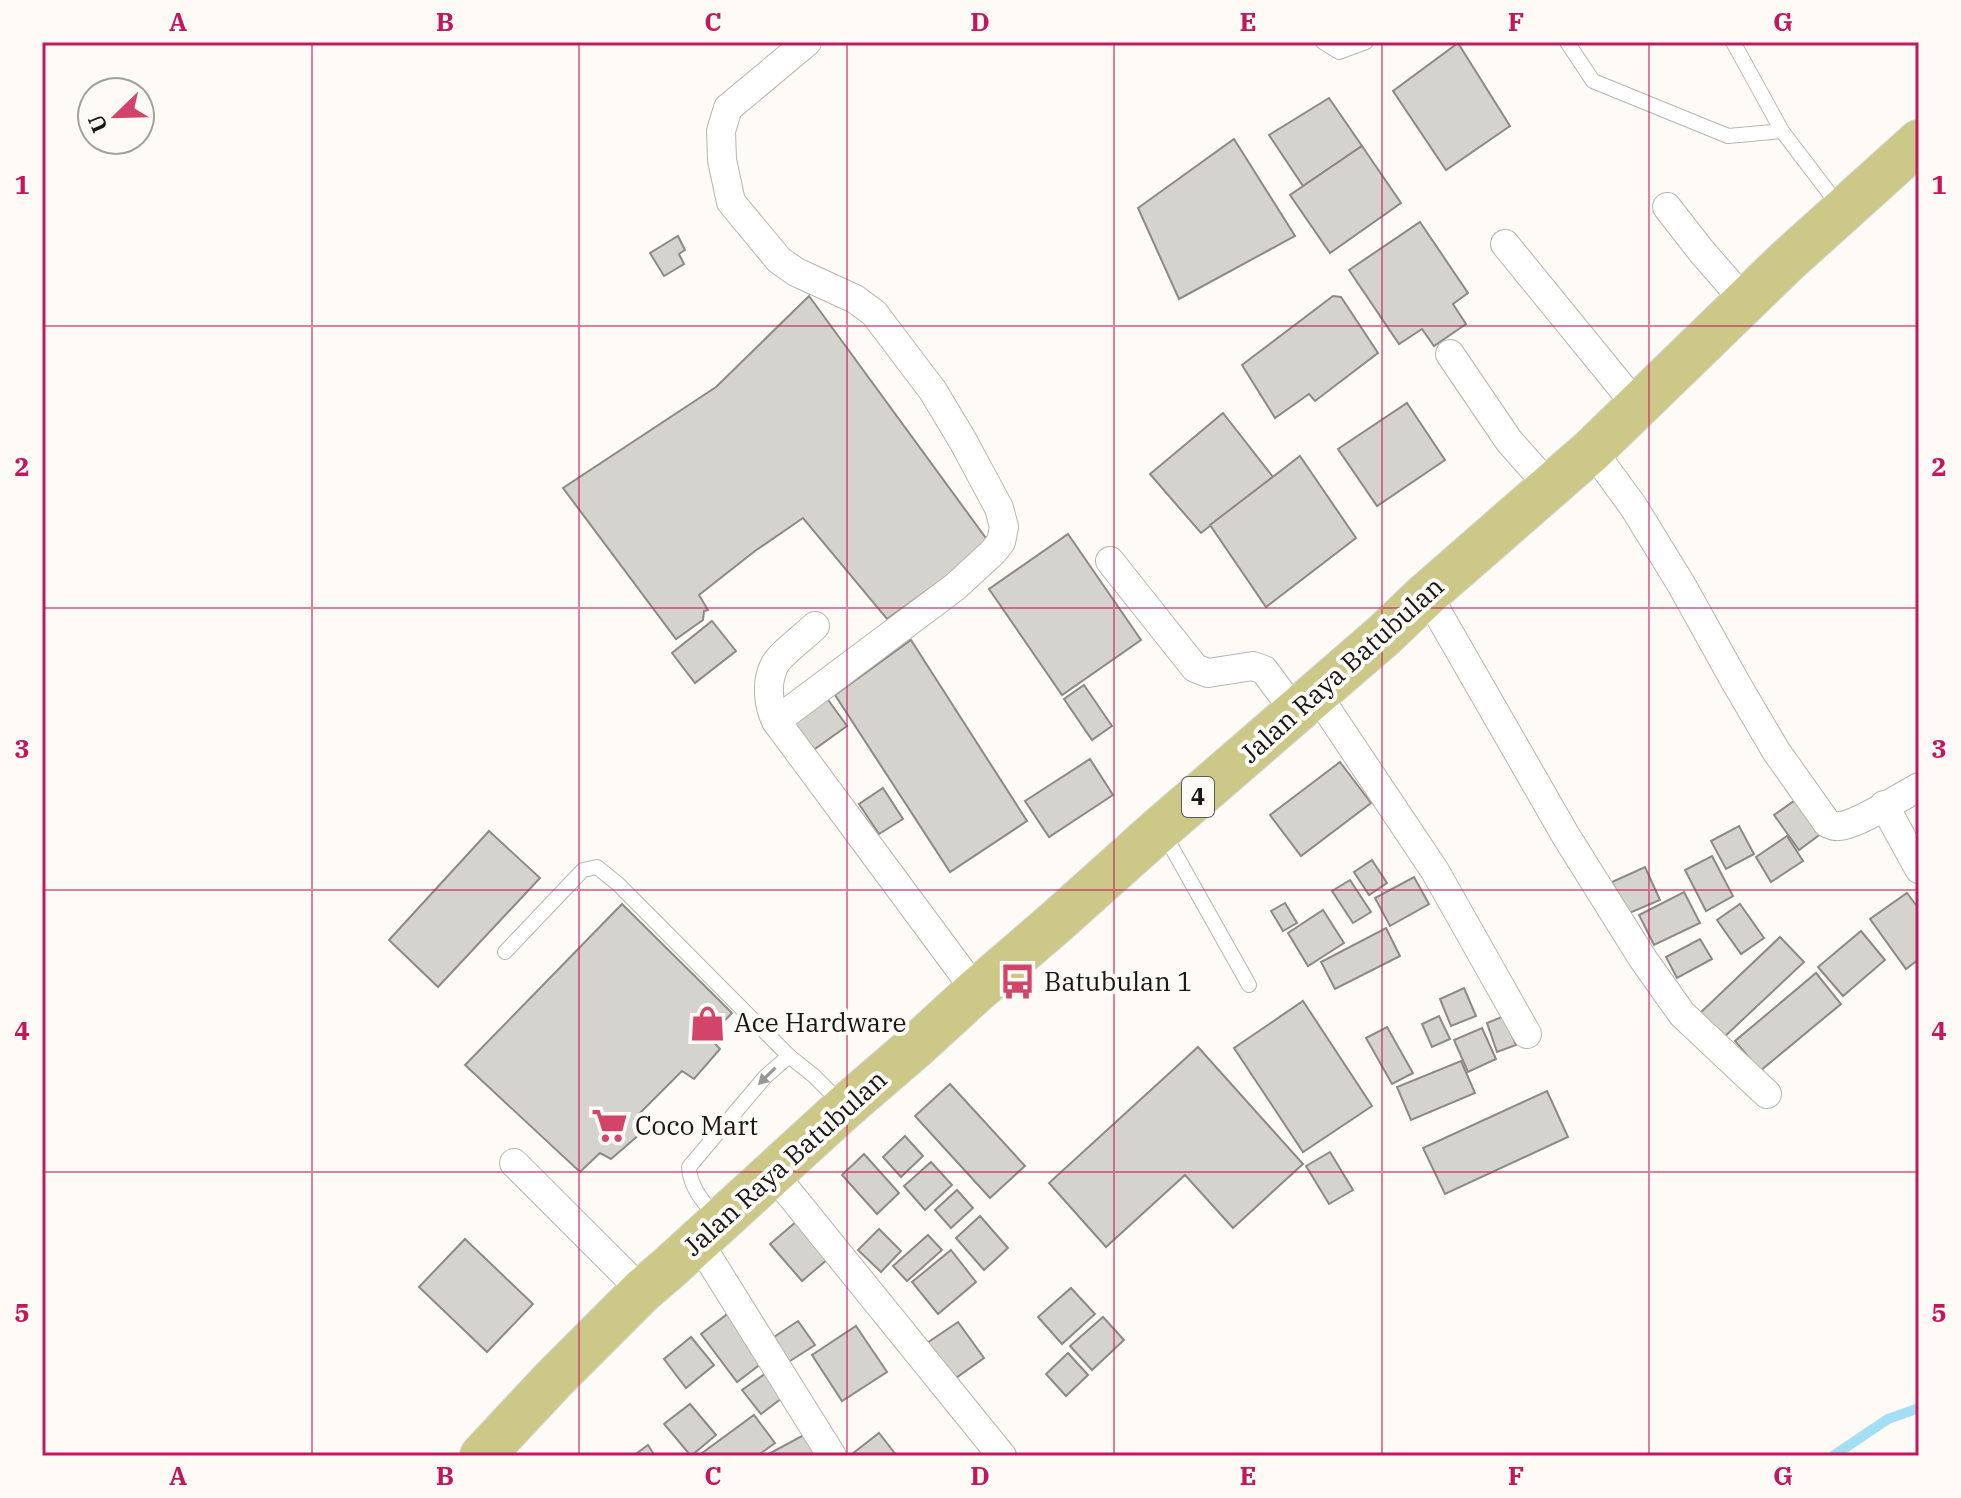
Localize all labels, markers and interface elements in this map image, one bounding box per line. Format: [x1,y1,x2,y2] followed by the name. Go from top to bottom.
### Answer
[169,4,187,38] text: A
[436,4,454,38] text: B
[704,4,722,38] text: C
[970,4,990,38] text: D
[1239,4,1257,38] text: E
[1508,4,1524,38] text: F
[1773,4,1793,38] text: G
[76,76,156,156] north arrow
[80,110,114,137] text: U
[14,167,30,201] text: 1
[1931,167,1947,201] text: 1
[14,449,30,483] text: 2
[1931,449,1947,483] text: 2
[1232,569,1450,770] street label: Jalan Raya Batubulan
[14,731,30,765] text: 3
[1931,731,1947,765] text: 3
[1182,777,1214,817] road number: 4
[999,963,1037,1001] bus stop icon: Batubulan 1
[1044,964,1193,998] place label: Batubulan 1
[689,1004,727,1042] shop icon: Ace Hardware
[734,1005,906,1039] place label: Ace Hardware
[14,1013,30,1047] text: 4
[1931,1013,1947,1047] text: 4
[675,1062,893,1263] street label: Jalan Raya Batubulan
[758,1067,777,1085] one-way arrow
[590,1107,628,1145] supermarket icon: Coco Mart
[635,1108,758,1142] place label: Coco Mart
[14,1295,30,1329] text: 5
[1931,1295,1947,1329] text: 5
[169,1458,187,1492] text: A
[436,1458,454,1492] text: B
[704,1458,722,1492] text: C
[970,1458,990,1492] text: D
[1239,1458,1257,1492] text: E
[1508,1458,1524,1492] text: F
[1773,1458,1793,1492] text: G

